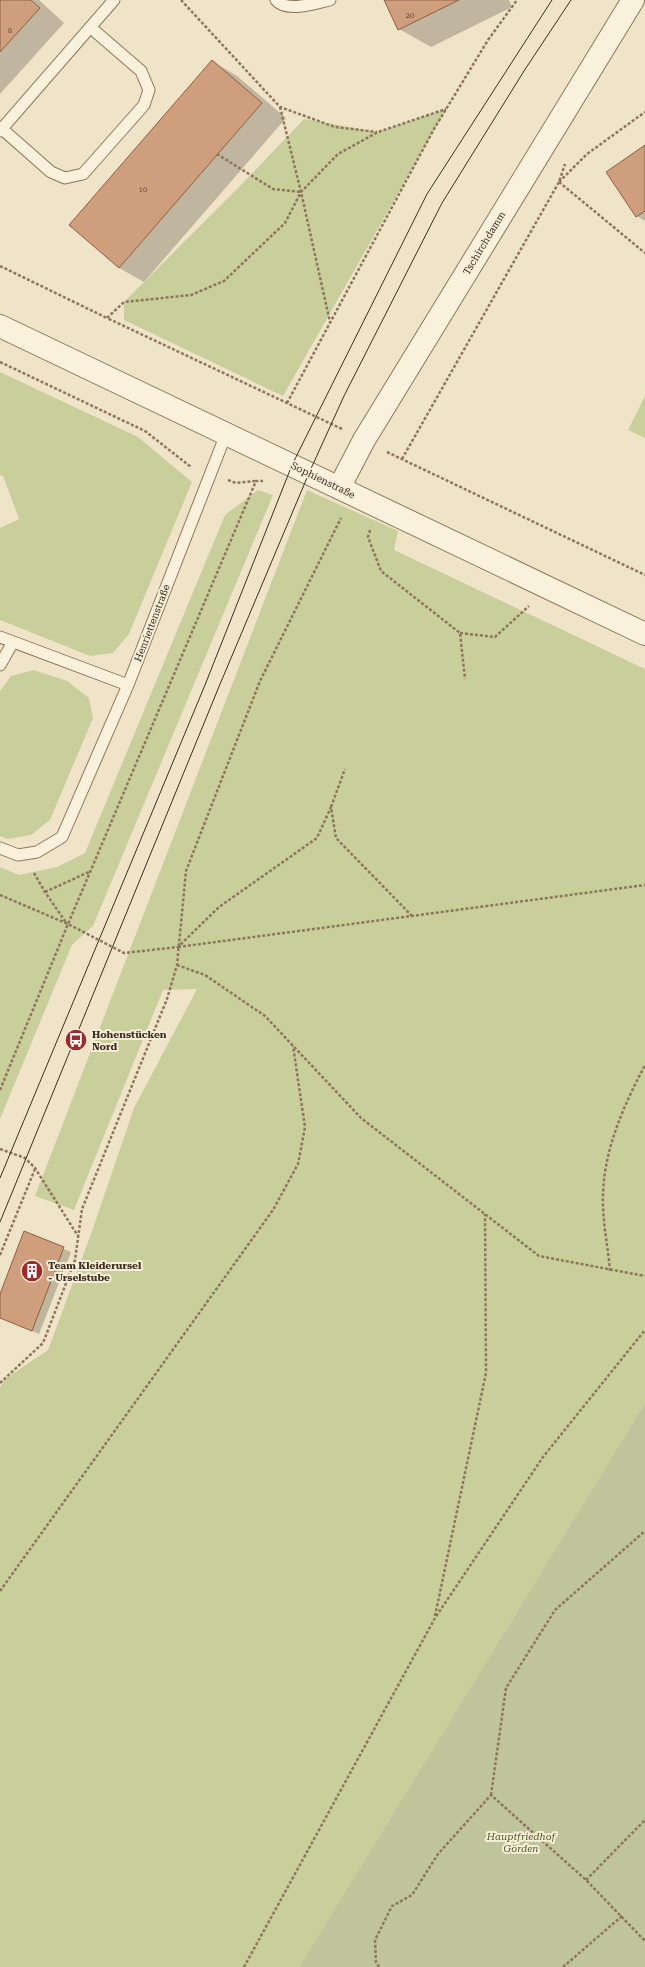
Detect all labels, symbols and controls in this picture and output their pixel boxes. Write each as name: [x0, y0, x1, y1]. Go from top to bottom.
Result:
house number: 20: [406, 11, 415, 20]
house number: 8: [8, 26, 13, 35]
house number: 10: [139, 185, 148, 194]
street label: Tschirchdamm: [461, 209, 507, 277]
street label: Sophienstraße: [289, 460, 357, 501]
street label: Henriettenstraße: [132, 582, 172, 663]
bus stop icon: Hohenstücken Nord: [63, 1027, 89, 1053]
place label: Hohenstücken Nord: [92, 1029, 167, 1052]
building icon: Team Kleiderursel - Urselstube: [19, 1258, 45, 1284]
place label: Team Kleiderursel - Urselstube: [48, 1260, 142, 1283]
park label: Hauptfriedhof Görden: [486, 1831, 556, 1854]

